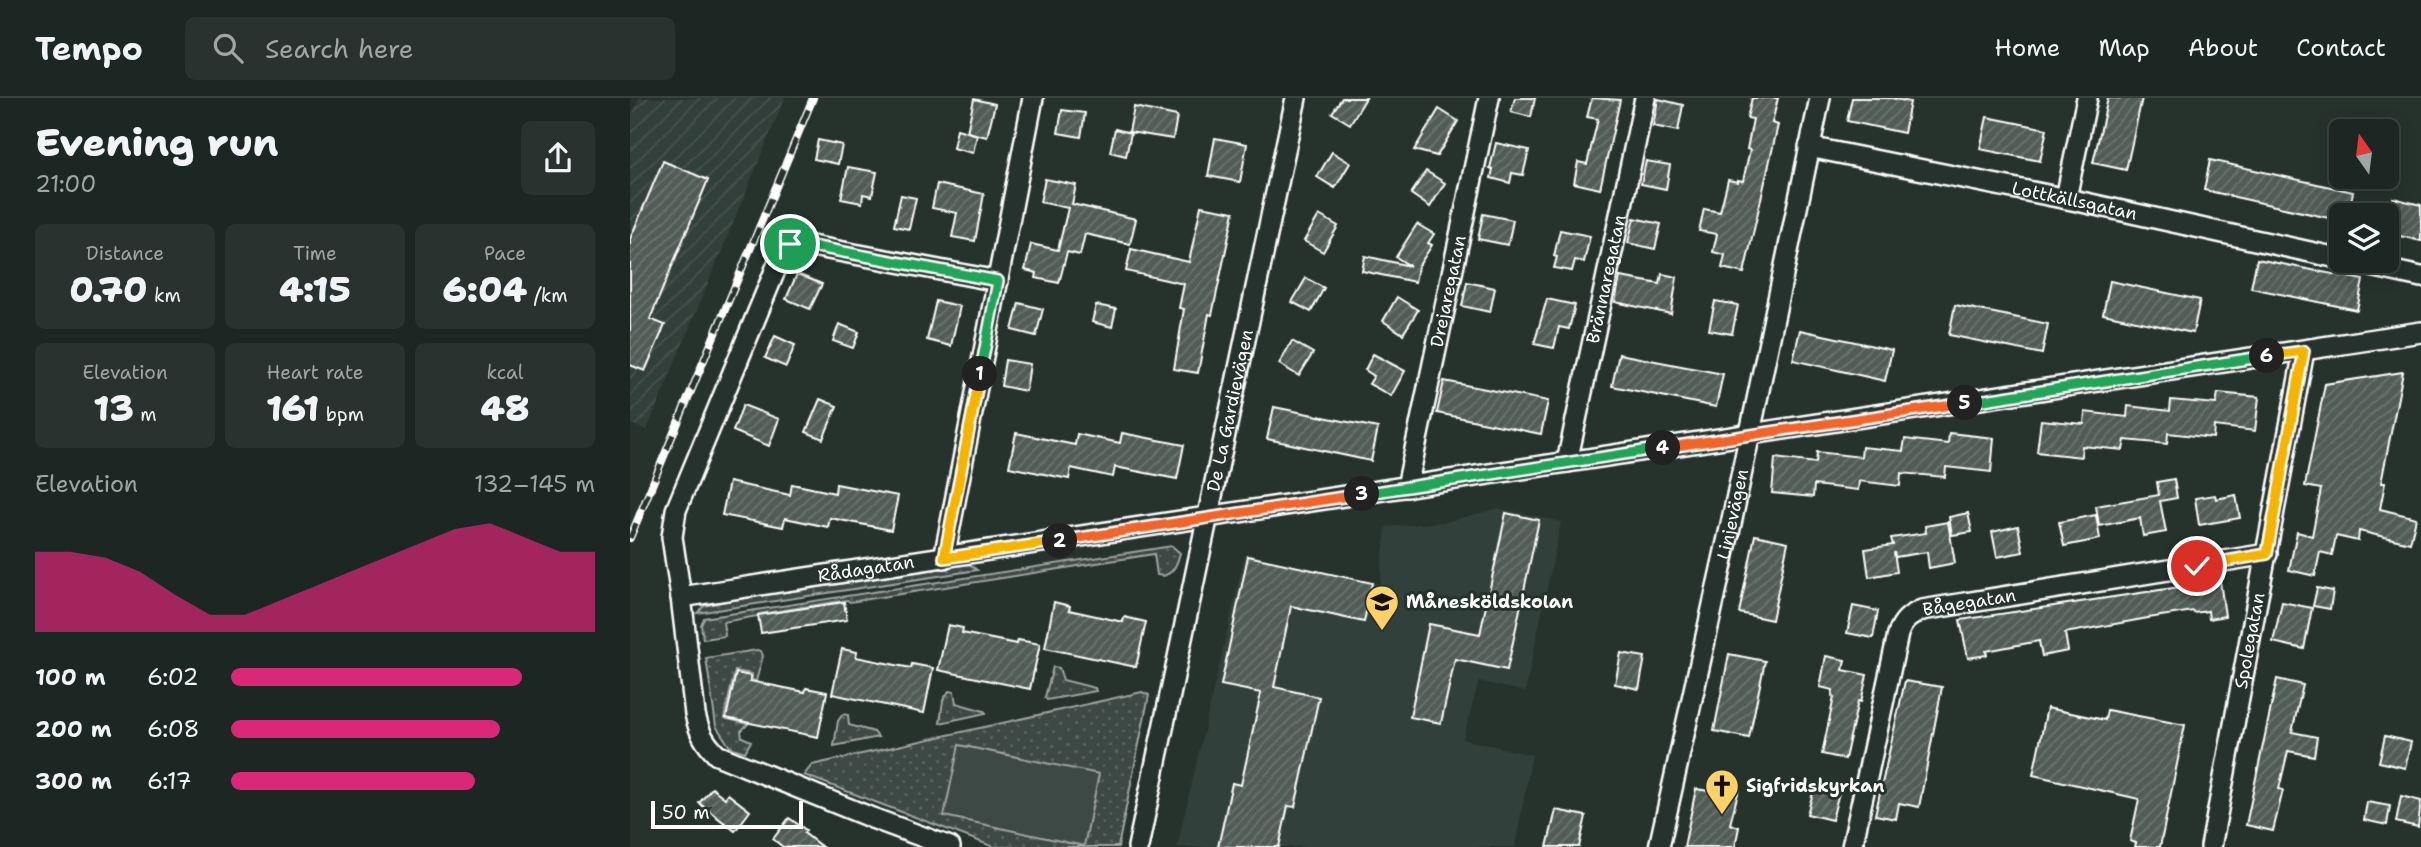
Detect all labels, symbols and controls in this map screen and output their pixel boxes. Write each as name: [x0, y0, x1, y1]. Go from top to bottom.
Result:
search box: [185, 17, 675, 80]
text: Tempo: [35, 26, 143, 71]
icon: search: [209, 29, 247, 67]
text: Search here: [265, 31, 414, 66]
text: Home: [1994, 32, 2060, 64]
text: Map: [2098, 32, 2150, 64]
text: About: [2188, 32, 2258, 64]
text: Contact: [2296, 32, 2386, 64]
text: Evening run: [35, 117, 278, 168]
north arrow: [2329, 119, 2399, 189]
map controls: [2329, 119, 2399, 273]
button: share: [521, 121, 595, 195]
text: 21:00: [35, 169, 96, 199]
street label: Lottkällsgatan: [2010, 176, 2139, 226]
button: layers: [2329, 203, 2399, 273]
street label: Brännaregatan: [1581, 213, 1632, 346]
pin: [760, 214, 820, 274]
icon: arrive: [771, 225, 809, 263]
street label: Drejaregatan: [1425, 233, 1472, 350]
text: Distance: [86, 241, 164, 266]
text: Time: [293, 241, 337, 266]
text: Pace: [484, 241, 526, 266]
text: 0.70: [69, 266, 147, 313]
text: 4:15: [279, 266, 351, 313]
text: 6:04: [442, 266, 527, 313]
text: km: [147, 283, 181, 308]
text: /km: [527, 283, 568, 308]
street label: De La Gardievägen: [1201, 327, 1259, 494]
pin: 6: [2250, 338, 2284, 374]
text: 6: [2260, 343, 2273, 368]
pin: 1: [962, 356, 998, 392]
text: Elevation: [82, 360, 168, 385]
text: Heart rate: [267, 360, 363, 385]
text: kcal: [487, 360, 523, 385]
text: 1: [975, 361, 984, 386]
text: 13: [93, 385, 134, 432]
text: 161: [266, 385, 319, 432]
text: 48: [480, 385, 530, 432]
pin: 5: [1948, 386, 1982, 420]
text: 5: [1959, 390, 1970, 415]
text: m: [134, 402, 157, 427]
text: bpm: [319, 402, 364, 427]
pin: 4: [1646, 430, 1680, 466]
text: 4: [1656, 435, 1669, 460]
street label: Linjevägen: [1711, 467, 1754, 562]
text: Elevation: [35, 469, 138, 499]
text: 132–145 m: [474, 469, 595, 499]
pin: 3: [1344, 476, 1380, 512]
text: 3: [1355, 481, 1368, 506]
pin: 2: [1042, 524, 1078, 558]
text: 2: [1053, 528, 1066, 553]
pin: [2167, 536, 2227, 596]
icon: check: [2178, 547, 2216, 585]
street label: Rådagatan: [816, 550, 916, 588]
school or university icon: Månesköldskolan: [1363, 583, 1401, 632]
street label: Bågegatan: [1921, 583, 2018, 622]
place label: Månesköldskolan: [1406, 590, 1573, 614]
street label: Spolegatan: [2229, 590, 2270, 691]
text: 100 m: [35, 662, 106, 692]
text: 6:02: [147, 662, 199, 692]
text: 200 m: [35, 714, 112, 744]
text: 6:08: [147, 714, 200, 744]
text: 300 m: [35, 766, 112, 796]
text: 6:17: [147, 766, 192, 796]
church icon: Sigfridskyrkan: [1703, 767, 1741, 816]
place label: Sigfridskyrkan: [1746, 774, 1885, 798]
scale bar: [651, 798, 803, 830]
text: 50 m: [662, 800, 710, 825]

